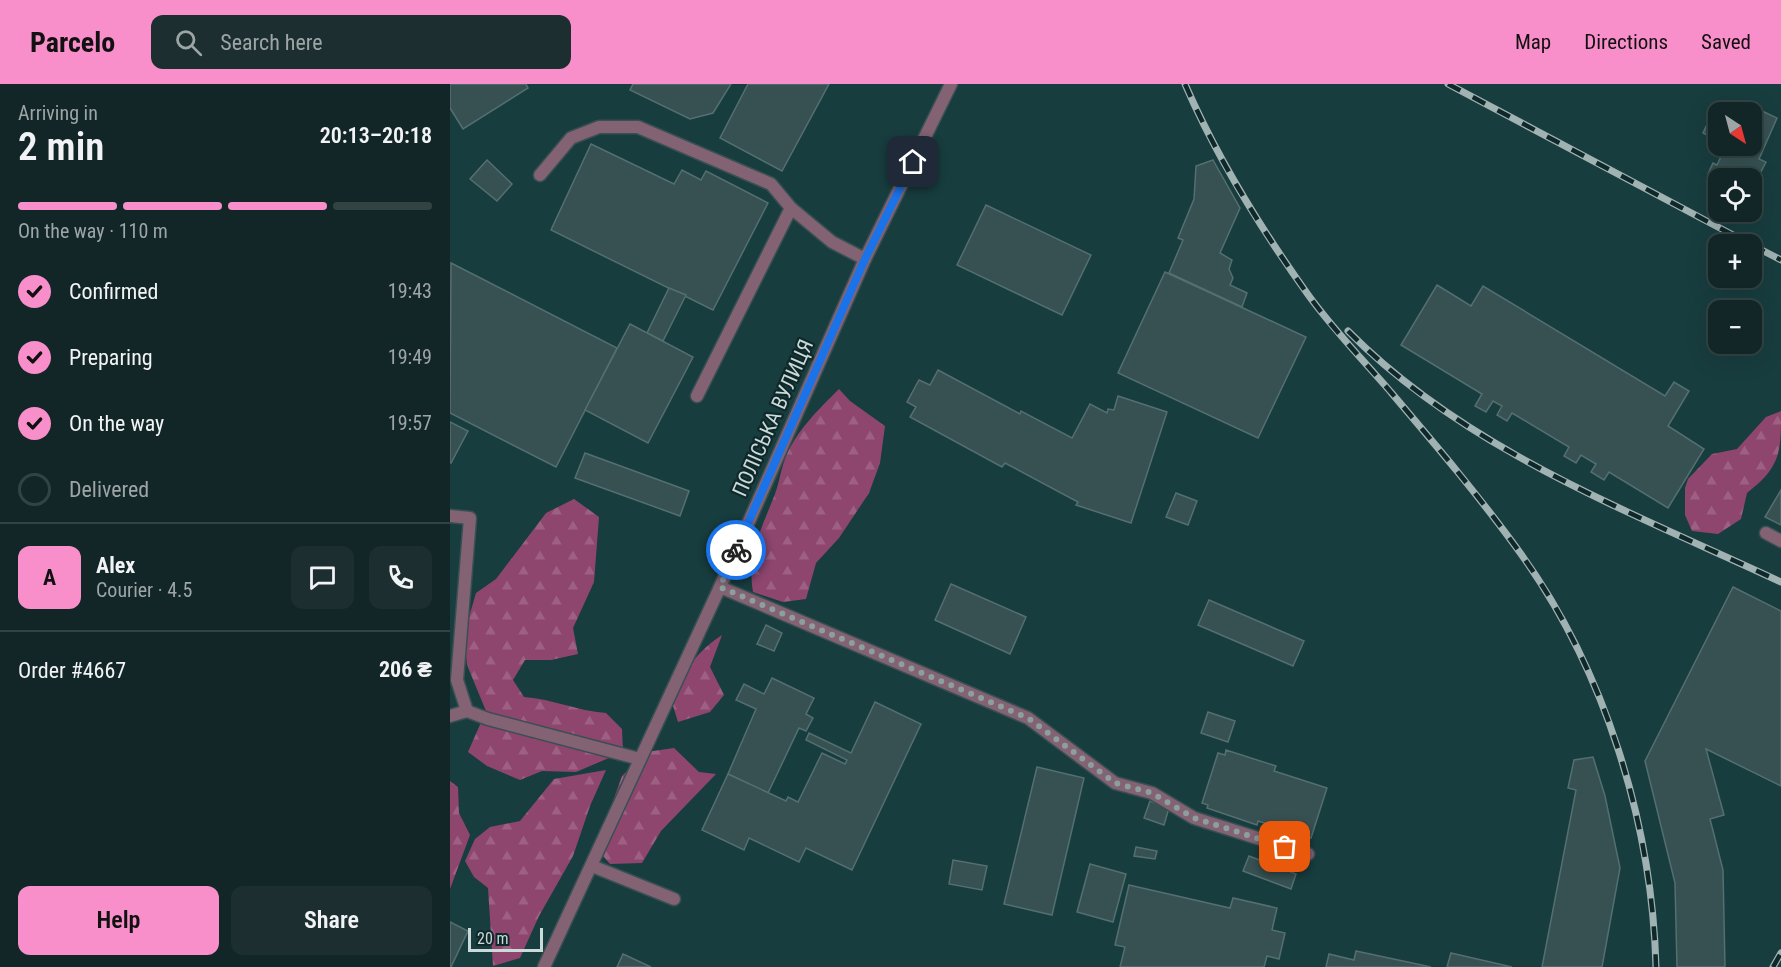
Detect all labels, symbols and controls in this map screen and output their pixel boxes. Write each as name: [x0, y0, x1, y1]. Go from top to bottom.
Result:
search box: [151, 15, 571, 69]
text: Parcelo: [30, 26, 115, 59]
icon: search: [172, 26, 205, 59]
text: Search here: [220, 30, 323, 55]
text: Map: [1515, 30, 1551, 54]
text: Directions: [1584, 30, 1668, 54]
text: Saved: [1701, 30, 1751, 54]
text: Arriving in: [18, 101, 98, 125]
north arrow: [1708, 102, 1762, 156]
map controls: [1708, 102, 1762, 354]
text: 20:13–20:18: [320, 123, 432, 148]
text: 2 min: [18, 124, 104, 170]
pin: [887, 136, 938, 187]
icon: home: [896, 145, 929, 178]
button: locate: [1708, 168, 1762, 222]
text: On the way · 110 m: [18, 219, 168, 243]
button: +: [1708, 234, 1762, 288]
icon: check: [18, 275, 51, 308]
text: Confirmed: [69, 279, 158, 304]
text: 19:43: [388, 279, 432, 303]
button: −: [1708, 300, 1762, 354]
street label: ПОЛІСЬКА ВУЛИЦЯ: [728, 336, 818, 500]
icon: check: [18, 341, 51, 374]
text: Preparing: [69, 345, 153, 370]
text: 19:49: [388, 345, 432, 369]
icon: check: [18, 407, 51, 440]
text: On the way: [69, 411, 164, 436]
text: 19:57: [388, 411, 432, 435]
text: Delivered: [69, 477, 149, 502]
courier: [706, 520, 766, 580]
icon: bike: [720, 534, 753, 567]
button: chat: [291, 546, 354, 609]
button: phone: [369, 546, 432, 609]
text: Alex: [96, 553, 135, 578]
text: A: [43, 565, 56, 590]
text: Courier · 4.5: [96, 578, 192, 602]
text: 206 ₴: [379, 657, 432, 682]
text: Order #4667: [18, 658, 126, 683]
pin: [1259, 821, 1310, 872]
icon: bag: [1268, 830, 1301, 863]
button: Help: [18, 886, 219, 955]
button: Share: [231, 886, 432, 955]
scale bar: [468, 925, 543, 952]
text: 20 m: [477, 929, 509, 948]

